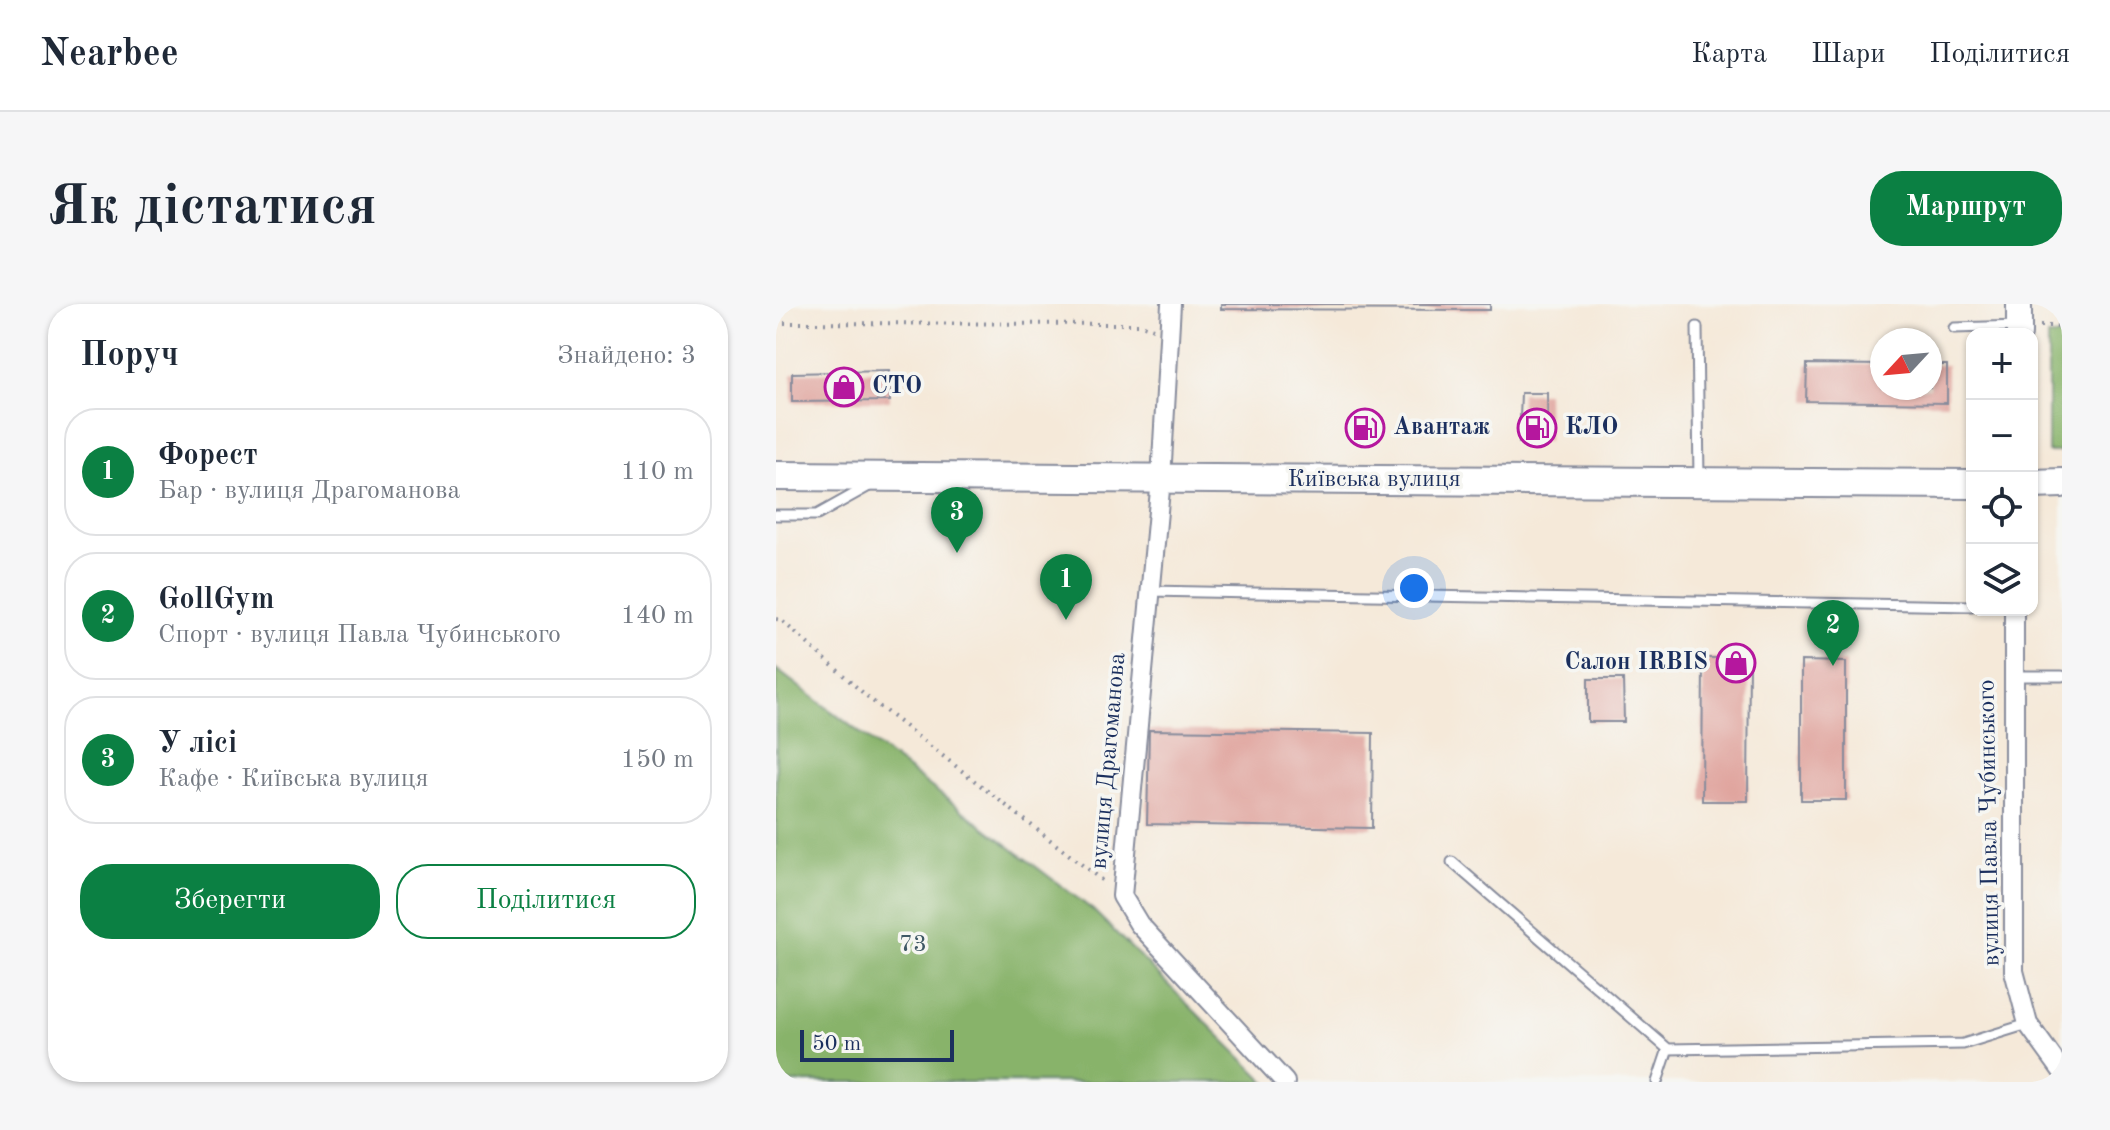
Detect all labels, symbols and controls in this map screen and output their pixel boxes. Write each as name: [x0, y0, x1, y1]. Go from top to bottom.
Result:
text: Nearbee: [40, 36, 179, 74]
text: Карта: [1691, 41, 1767, 69]
text: Шари: [1811, 41, 1885, 69]
text: Поділитися: [1929, 41, 2070, 69]
button: Маршрут: [1870, 171, 2062, 246]
text: Як дістатися: [48, 180, 377, 236]
north arrow: [1870, 328, 1942, 400]
map controls: [1966, 328, 2038, 616]
button: +: [1966, 328, 2038, 400]
text: Поруч: [80, 339, 179, 373]
text: Знайдено: 3: [557, 343, 696, 369]
shop icon: СТО: [823, 366, 865, 408]
place label: СТО: [872, 375, 922, 399]
button: −: [1966, 400, 2038, 472]
fuel station icon: Авантаж: [1344, 407, 1386, 449]
fuel station icon: КЛО: [1516, 407, 1558, 449]
place label: Авантаж: [1393, 416, 1490, 440]
place label: КЛО: [1565, 416, 1618, 440]
text: Форест: [158, 441, 258, 471]
text: 1: [100, 459, 116, 485]
text: 110 m: [621, 459, 694, 485]
street label: Київська вулиця: [1287, 468, 1461, 492]
button: locate: [1966, 472, 2038, 544]
text: Бар · вулиця Драгоманова: [158, 478, 460, 504]
pin: 3: [931, 487, 983, 553]
button: layers: [1966, 544, 2038, 616]
pin: 1: [1040, 554, 1092, 620]
your location: [1394, 568, 1434, 608]
text: GollGym: [158, 585, 275, 615]
pin: 2: [1807, 600, 1859, 666]
text: 2: [100, 603, 116, 629]
text: 140 m: [621, 603, 694, 629]
text: Спорт · вулиця Павла Чубинського: [158, 622, 561, 648]
shop icon: Салон IRBIS: [1715, 642, 1757, 684]
street label: вулиця Драгоманова: [1088, 651, 1130, 870]
place label: Салон IRBIS: [1564, 651, 1708, 675]
street label: вулиця Павла Чубинського: [1975, 679, 2005, 967]
text: У лісі: [158, 729, 237, 759]
text: 3: [100, 747, 116, 773]
text: 150 m: [621, 747, 694, 773]
text: Кафе · Київська вулиця: [158, 766, 429, 792]
button: Зберегти: [80, 864, 380, 939]
button: Поділитися: [396, 864, 696, 939]
park label: 73: [899, 933, 927, 957]
scale bar: [800, 1026, 954, 1062]
text: 50 m: [812, 1033, 861, 1055]

